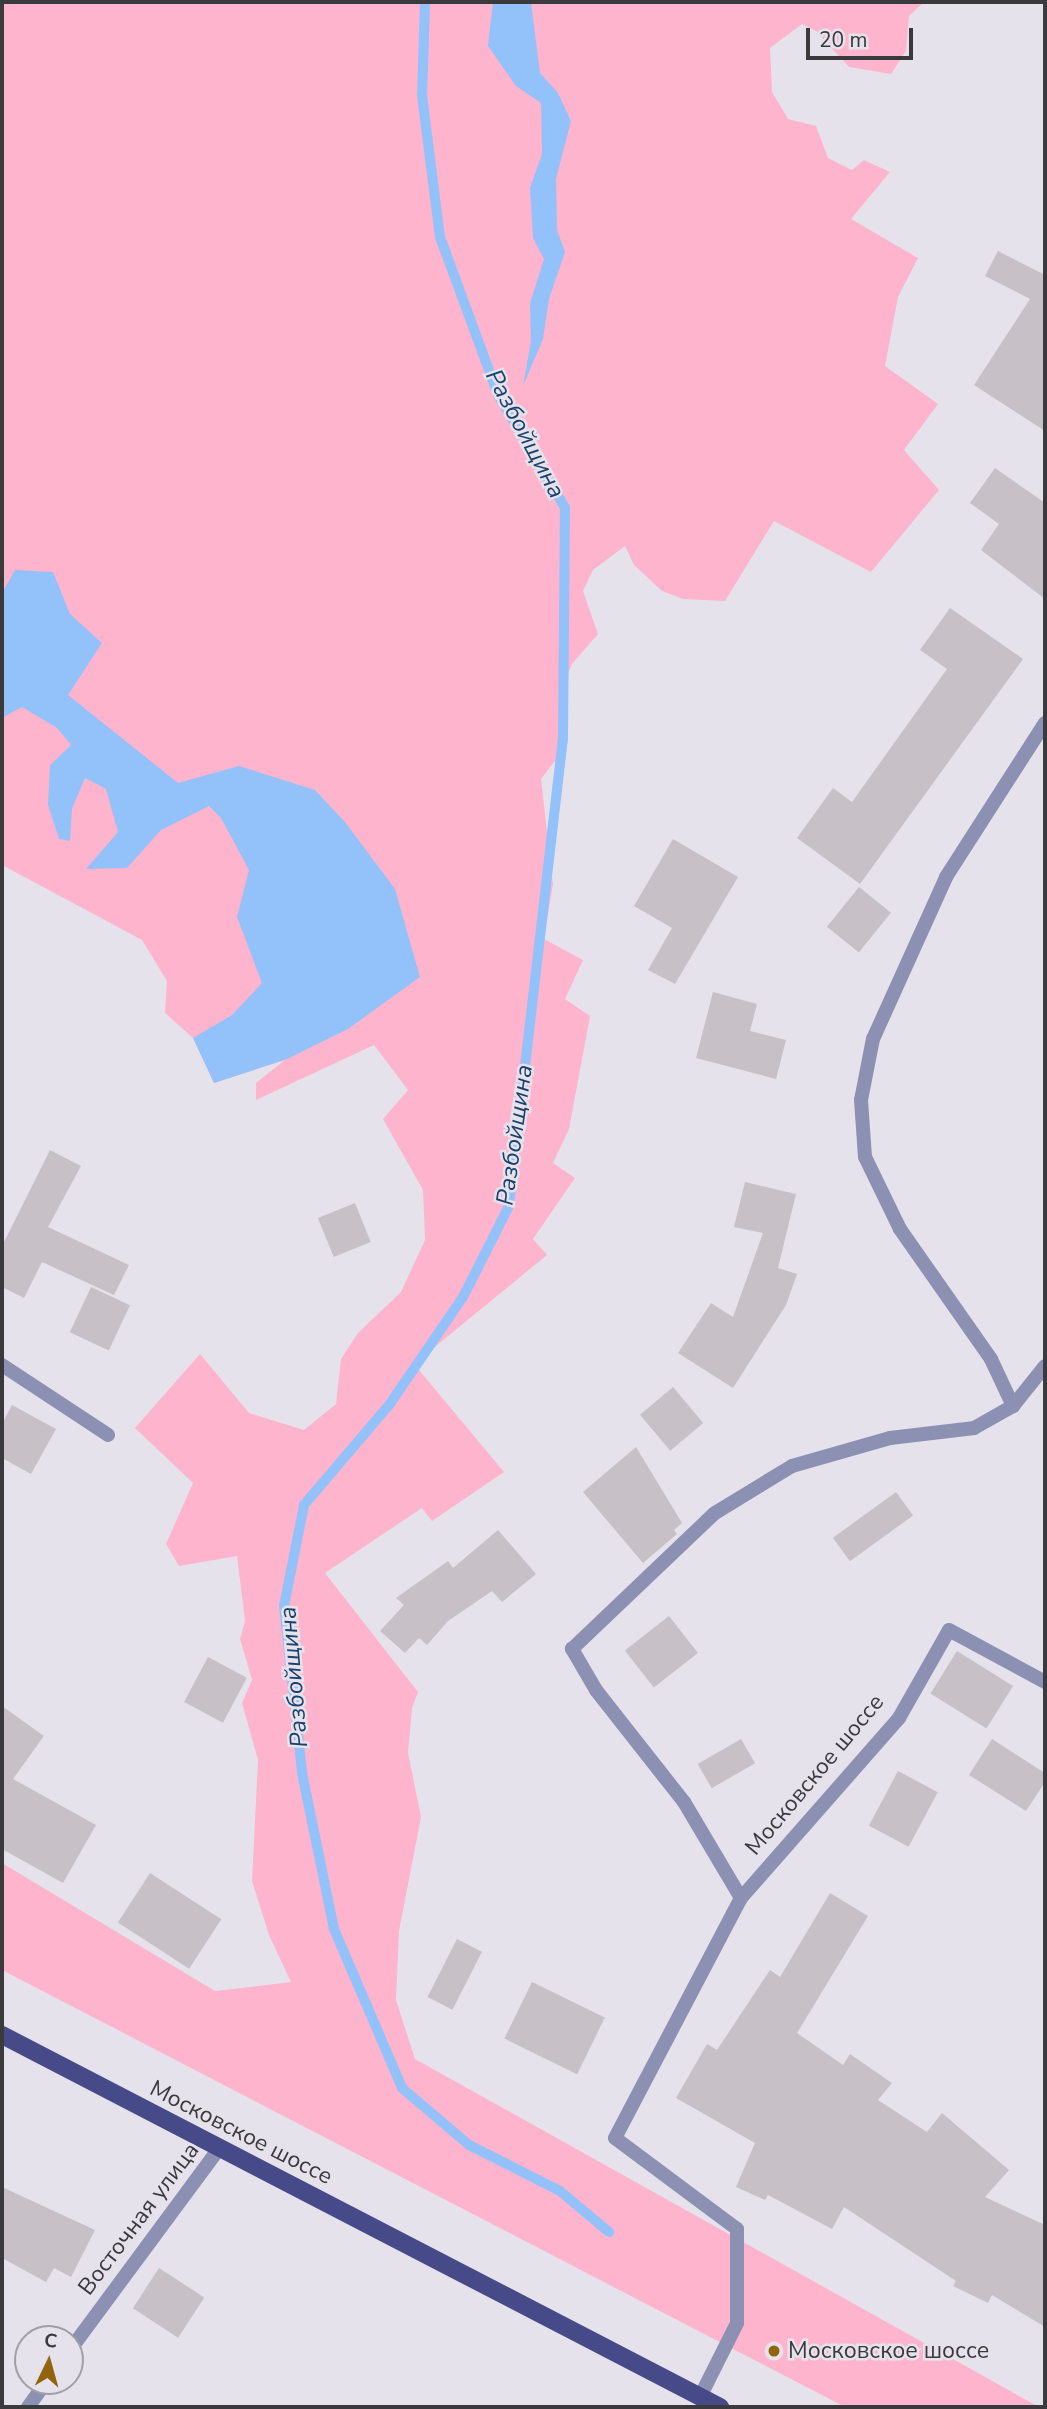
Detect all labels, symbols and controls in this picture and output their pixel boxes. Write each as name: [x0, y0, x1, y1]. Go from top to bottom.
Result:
scale bar: [809, 14, 916, 58]
text: 20 m: [819, 26, 868, 54]
water label: Разбойщина: [479, 365, 571, 503]
water label: Разбойщина: [491, 1063, 539, 1207]
water label: Разбойщина: [273, 1605, 315, 1749]
street label: Московское шоссе: [740, 1689, 890, 1861]
street label: Московское шоссе: [145, 2075, 337, 2191]
street label: Восточная улица: [73, 2137, 205, 2301]
north arrow: [14, 2325, 84, 2395]
text: С: [43, 2328, 58, 2355]
place label: Московское шоссе: [788, 2337, 989, 2365]
marker: Московское шоссе: [766, 2343, 782, 2359]

